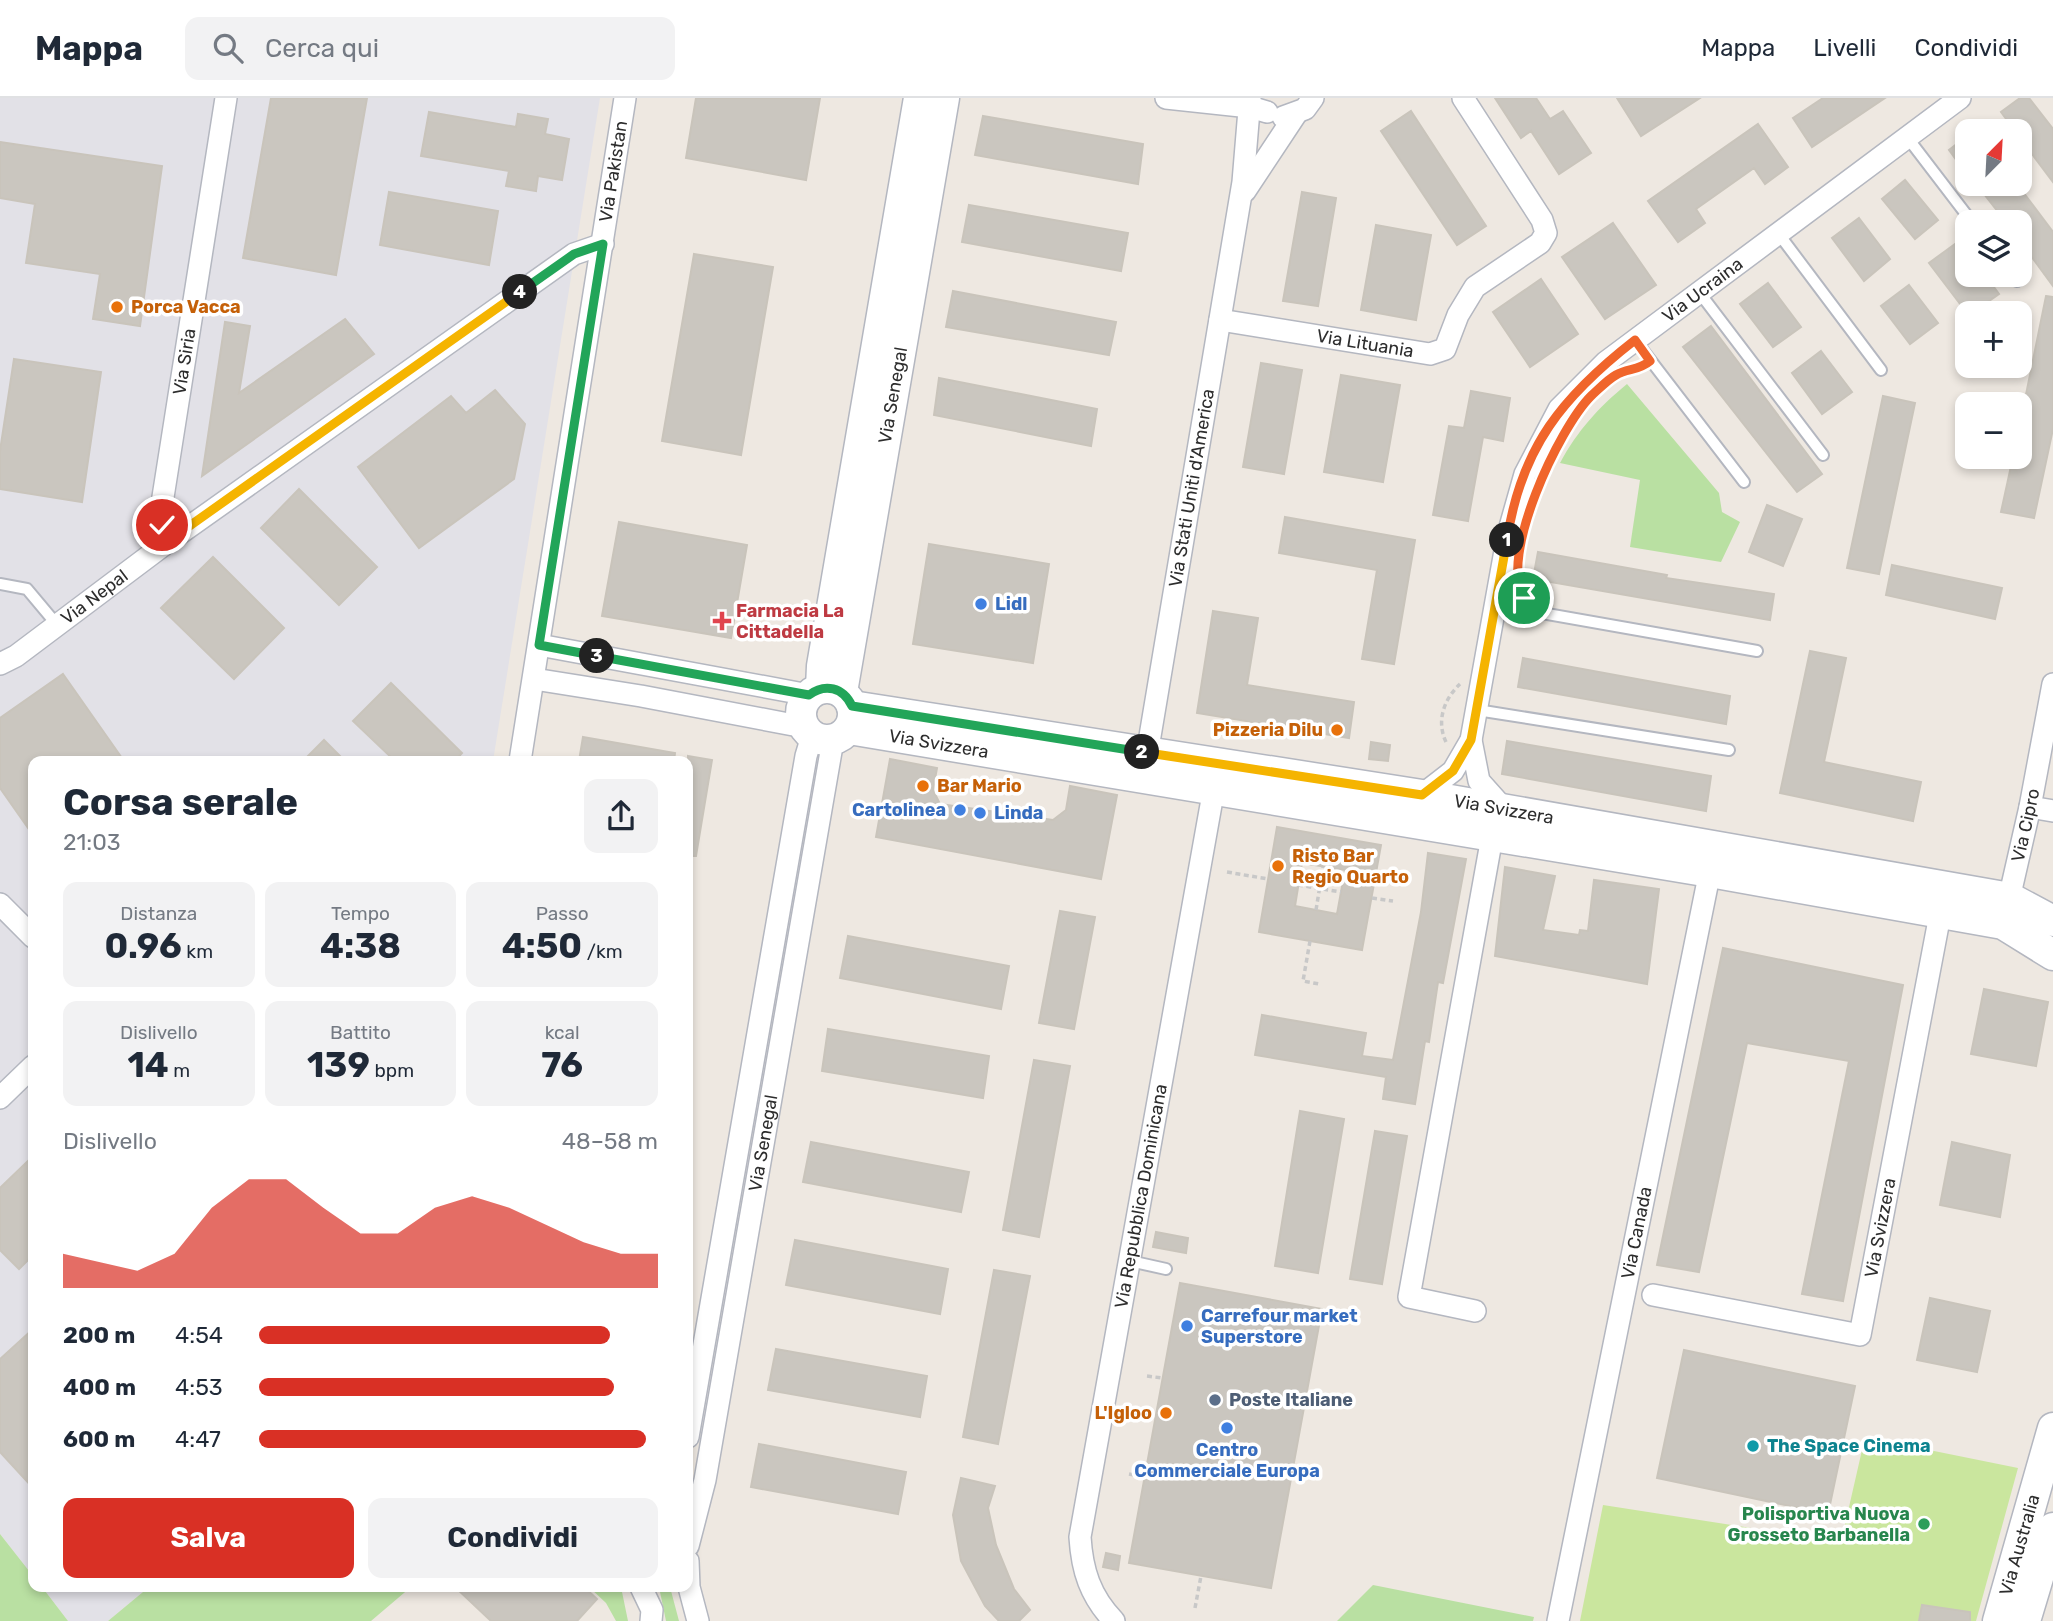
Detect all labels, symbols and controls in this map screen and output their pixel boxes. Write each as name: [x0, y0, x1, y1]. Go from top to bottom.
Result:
search box: [185, 17, 675, 80]
text: Mappa: [35, 29, 143, 68]
icon: search: [209, 29, 247, 67]
text: Cerca qui: [265, 33, 379, 64]
text: Mappa: [1701, 34, 1775, 62]
text: Livelli: [1813, 34, 1876, 62]
text: Condividi: [1914, 34, 2018, 62]
street label: Via Pakistan: [595, 119, 632, 224]
north arrow: [1955, 119, 2032, 196]
map controls: [1955, 119, 2032, 469]
button: layers: [1955, 210, 2032, 287]
street label: Via Ucraina: [1658, 253, 1747, 327]
pin: 4: [503, 274, 538, 310]
text: 4: [513, 280, 526, 303]
place label: Porca Vacca: [131, 296, 241, 318]
marker: Porca Vacca: [109, 299, 125, 315]
button: +: [1955, 301, 2032, 378]
street label: Via Lituania: [1315, 325, 1415, 362]
street label: Via Siria: [168, 327, 200, 397]
street label: Via Senegal: [874, 345, 912, 445]
street label: Via Stati Uniti d'America: [1164, 387, 1219, 589]
button: −: [1955, 392, 2032, 469]
pin: [132, 495, 192, 555]
icon: check: [143, 506, 181, 544]
pin: 1: [1490, 522, 1524, 558]
text: 1: [1502, 528, 1511, 551]
street label: Via Nepal: [57, 565, 132, 629]
pin: [1494, 568, 1554, 628]
icon: arrive: [1505, 579, 1543, 617]
place label: Lidl: [995, 593, 1027, 615]
marker: Lidl: [973, 596, 989, 612]
place label: Farmacia La Cittadella: [736, 600, 844, 643]
marker: Farmacia La Cittadella: [714, 613, 730, 629]
pin: 3: [580, 638, 614, 674]
text: 3: [590, 644, 603, 667]
place label: Pizzeria Dilu: [1213, 719, 1323, 741]
marker: Pizzeria Dilu: [1329, 722, 1345, 738]
street label: Via Svizzera: [887, 725, 990, 763]
pin: 2: [1124, 734, 1160, 770]
text: 2: [1135, 740, 1148, 763]
place label: Bar Mario: [937, 775, 1022, 797]
marker: Bar Mario: [915, 778, 931, 794]
text: Corsa serale: [63, 779, 298, 825]
button: share: [584, 779, 658, 853]
street label: Via Cipro: [2007, 787, 2044, 864]
street label: Via Svizzera: [1452, 790, 1555, 829]
place label: Cartolinea: [852, 799, 946, 821]
marker: Cartolinea: [952, 802, 968, 818]
place label: Linda: [994, 802, 1043, 824]
marker: Linda: [972, 805, 988, 821]
text: 21:03: [63, 828, 121, 856]
place label: Risto Bar Regio Quarto: [1292, 845, 1409, 888]
marker: Risto Bar Regio Quarto: [1270, 858, 1286, 874]
text: Distanza: [120, 902, 197, 925]
text: Tempo: [331, 902, 390, 925]
text: Passo: [536, 902, 589, 925]
text: 0.96: [105, 925, 182, 967]
text: 4:38: [320, 925, 401, 967]
text: 4:50: [502, 925, 582, 967]
text: km: [182, 940, 213, 963]
text: /km: [582, 940, 623, 963]
text: Dislivello: [120, 1021, 198, 1044]
text: Battito: [330, 1021, 391, 1044]
text: kcal: [545, 1021, 580, 1044]
text: 14: [127, 1044, 169, 1086]
text: 139: [307, 1044, 370, 1086]
text: 76: [541, 1044, 583, 1086]
text: m: [169, 1059, 190, 1082]
text: bpm: [370, 1059, 414, 1082]
street label: Via Repubblica Dominicana: [1110, 1082, 1172, 1310]
street label: Via Senegal: [744, 1093, 782, 1193]
text: Dislivello: [63, 1127, 157, 1155]
text: 48–58 m: [562, 1127, 658, 1155]
street label: Via Svizzera: [1860, 1176, 1901, 1279]
street label: Via Canada: [1617, 1185, 1657, 1281]
place label: Carrefour market Superstore: [1201, 1305, 1358, 1348]
marker: Carrefour market Superstore: [1179, 1318, 1195, 1334]
text: 200 m: [63, 1321, 135, 1349]
text: 4:54: [175, 1321, 223, 1349]
text: 400 m: [63, 1373, 136, 1401]
text: 4:53: [175, 1373, 223, 1401]
place label: Poste Italiane: [1229, 1389, 1353, 1411]
marker: Poste Italiane: [1207, 1392, 1223, 1408]
place label: L'Igloo: [1094, 1402, 1152, 1424]
marker: L'Igloo: [1158, 1405, 1174, 1421]
marker: Centro Commerciale Europa: [1219, 1420, 1235, 1436]
text: 600 m: [63, 1425, 135, 1453]
text: 4:47: [175, 1425, 221, 1453]
place label: The Space Cinema: [1767, 1435, 1931, 1457]
marker: The Space Cinema: [1745, 1438, 1761, 1454]
place label: Centro Commerciale Europa: [1134, 1439, 1320, 1482]
street label: Via Australia: [1995, 1492, 2045, 1598]
button: Salva: [63, 1498, 354, 1578]
button: Condividi: [368, 1498, 658, 1578]
place label: Polisportiva Nuova Grosseto Barbanella: [1728, 1503, 1910, 1546]
marker: Polisportiva Nuova Grosseto Barbanella: [1916, 1516, 1932, 1532]

